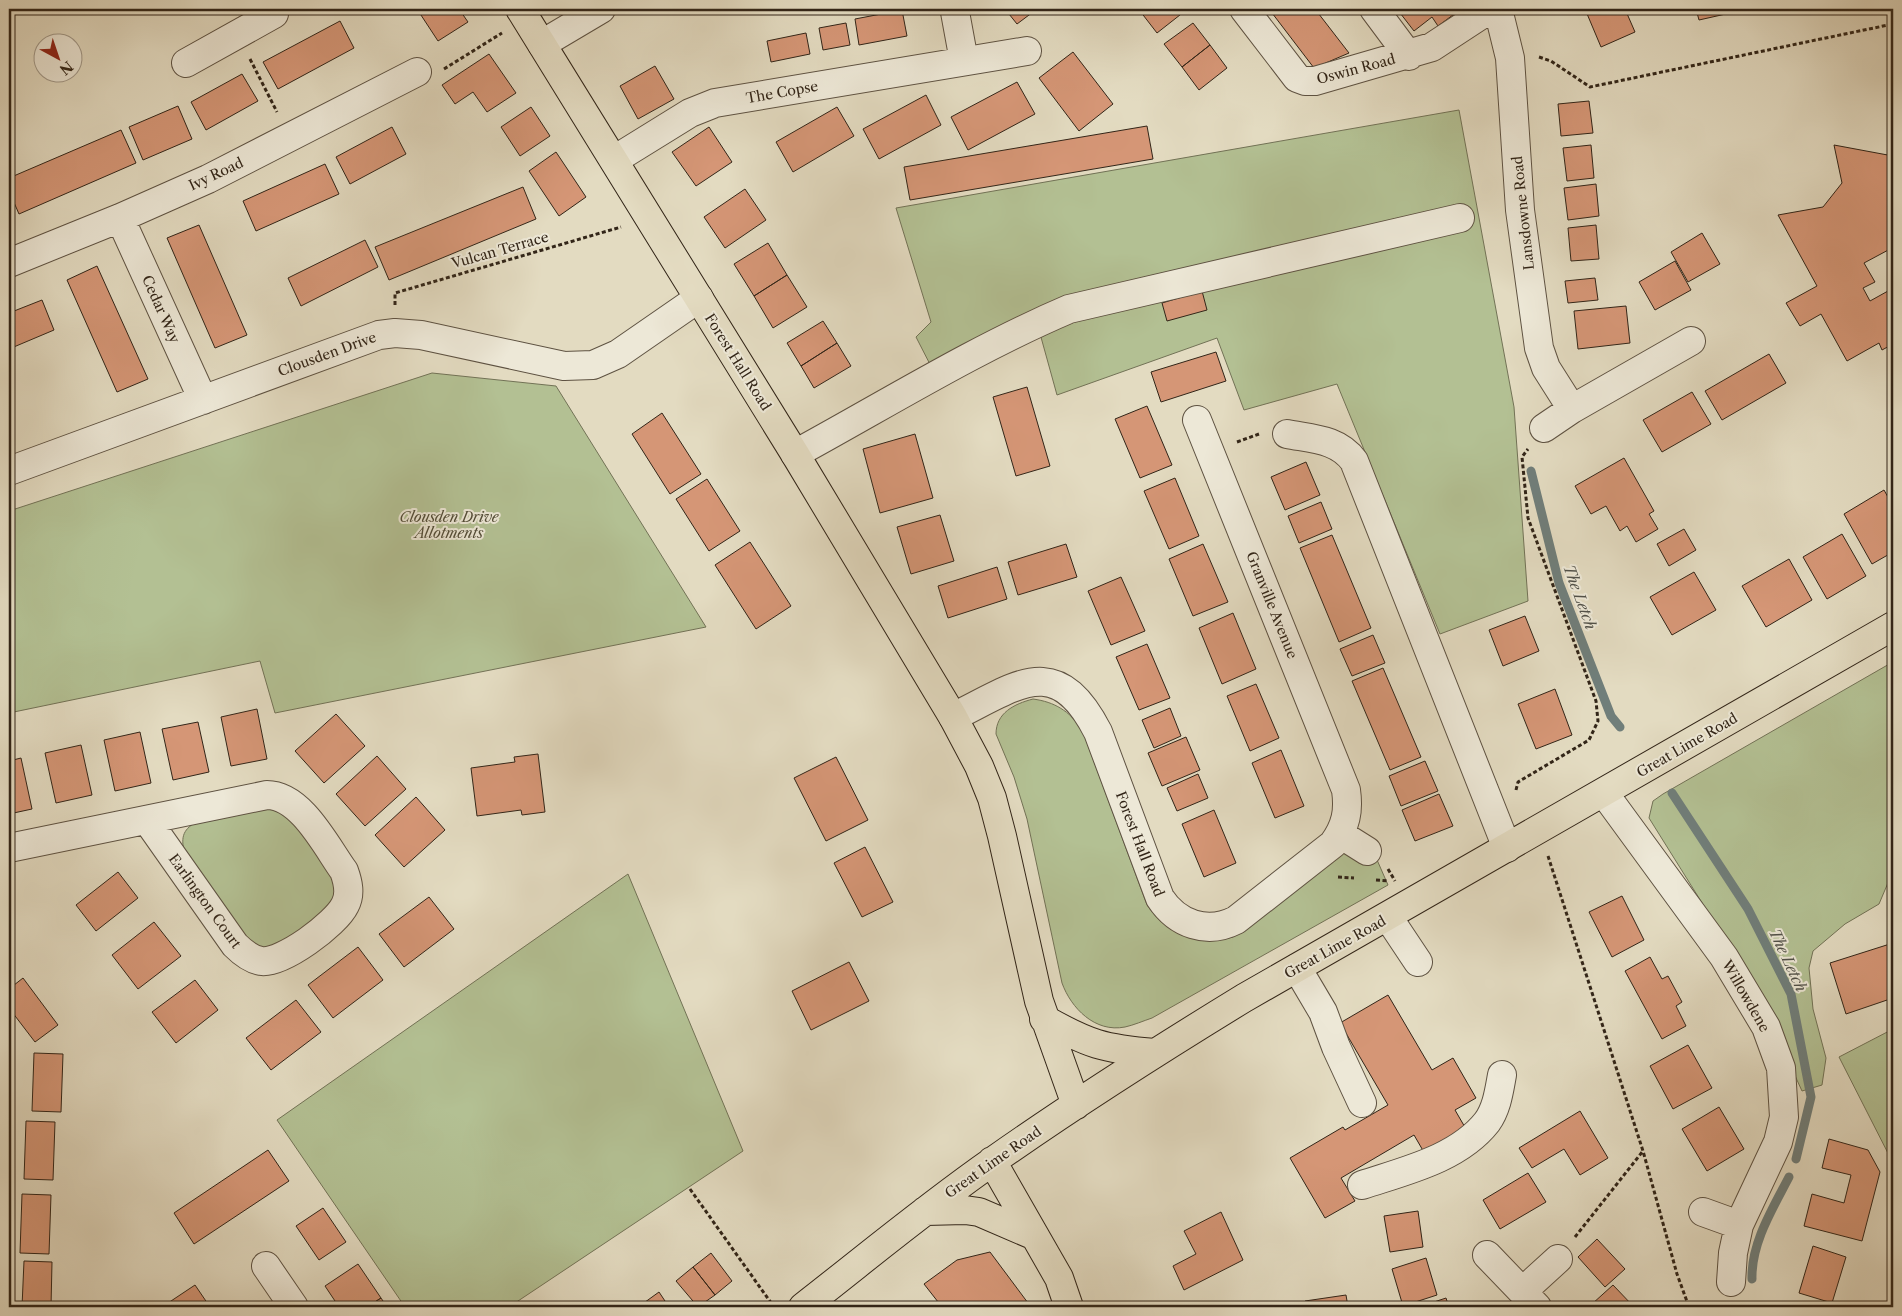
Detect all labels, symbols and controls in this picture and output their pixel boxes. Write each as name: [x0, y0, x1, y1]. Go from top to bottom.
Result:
north arrow: [32, 32, 82, 82]
street label: Oswin Road: [1315, 50, 1398, 88]
text: N: [56, 57, 77, 79]
street label: The Copse: [745, 77, 820, 107]
street label: Ivy Road: [186, 153, 247, 194]
street label: Lansdowne Road: [1508, 155, 1538, 271]
street label: Vulcan Terrace: [448, 227, 551, 273]
street label: Cedar Way: [138, 272, 184, 346]
street label: Forest Hall Road: [701, 310, 775, 414]
street label: Clousden Drive: [275, 328, 379, 380]
park label: Clousden Drive Allotments: [399, 508, 500, 542]
street label: Granville Avenue: [1242, 549, 1302, 661]
water label: The Letch: [1560, 562, 1600, 632]
street label: Great Lime Road: [1633, 709, 1741, 781]
street label: Forest Hall Road: [1112, 789, 1169, 900]
street label: Earlington Court: [165, 850, 245, 952]
street label: Great Lime Road: [1281, 911, 1389, 982]
water label: The Letch: [1765, 925, 1811, 995]
street label: Willowdene: [1718, 956, 1774, 1035]
street label: Great Lime Road: [941, 1122, 1045, 1202]

